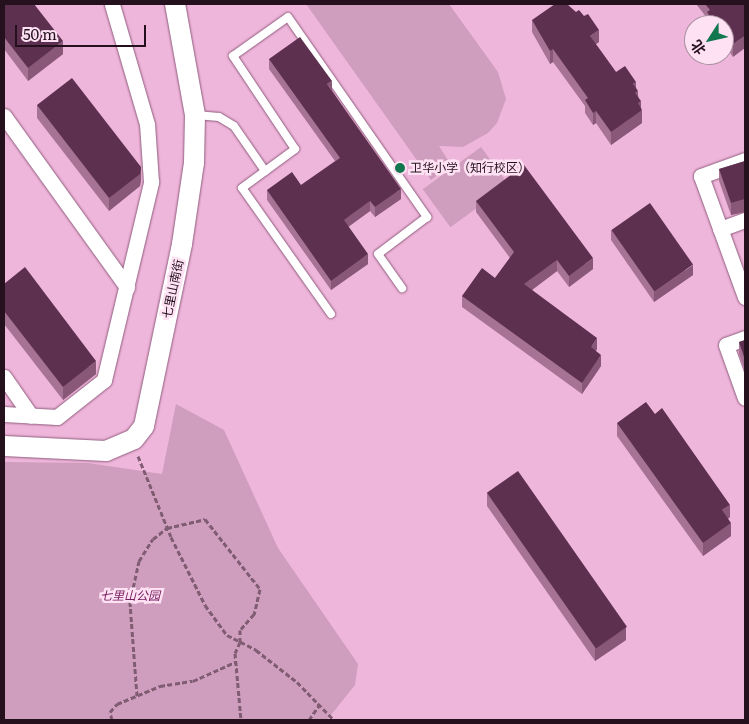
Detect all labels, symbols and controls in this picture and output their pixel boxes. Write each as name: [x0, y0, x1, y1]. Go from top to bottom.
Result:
scale bar: [18, 15, 149, 47]
north arrow: [684, 15, 734, 65]
text: 50 m: [23, 22, 57, 45]
text: 北: [685, 37, 710, 59]
place label: 卫华小学（知行校区）: [410, 161, 530, 175]
marker: 卫华小学（知行校区）: [394, 162, 406, 174]
street label: 七里山南街: [160, 258, 186, 320]
park label: 七里山公园: [100, 589, 160, 603]

